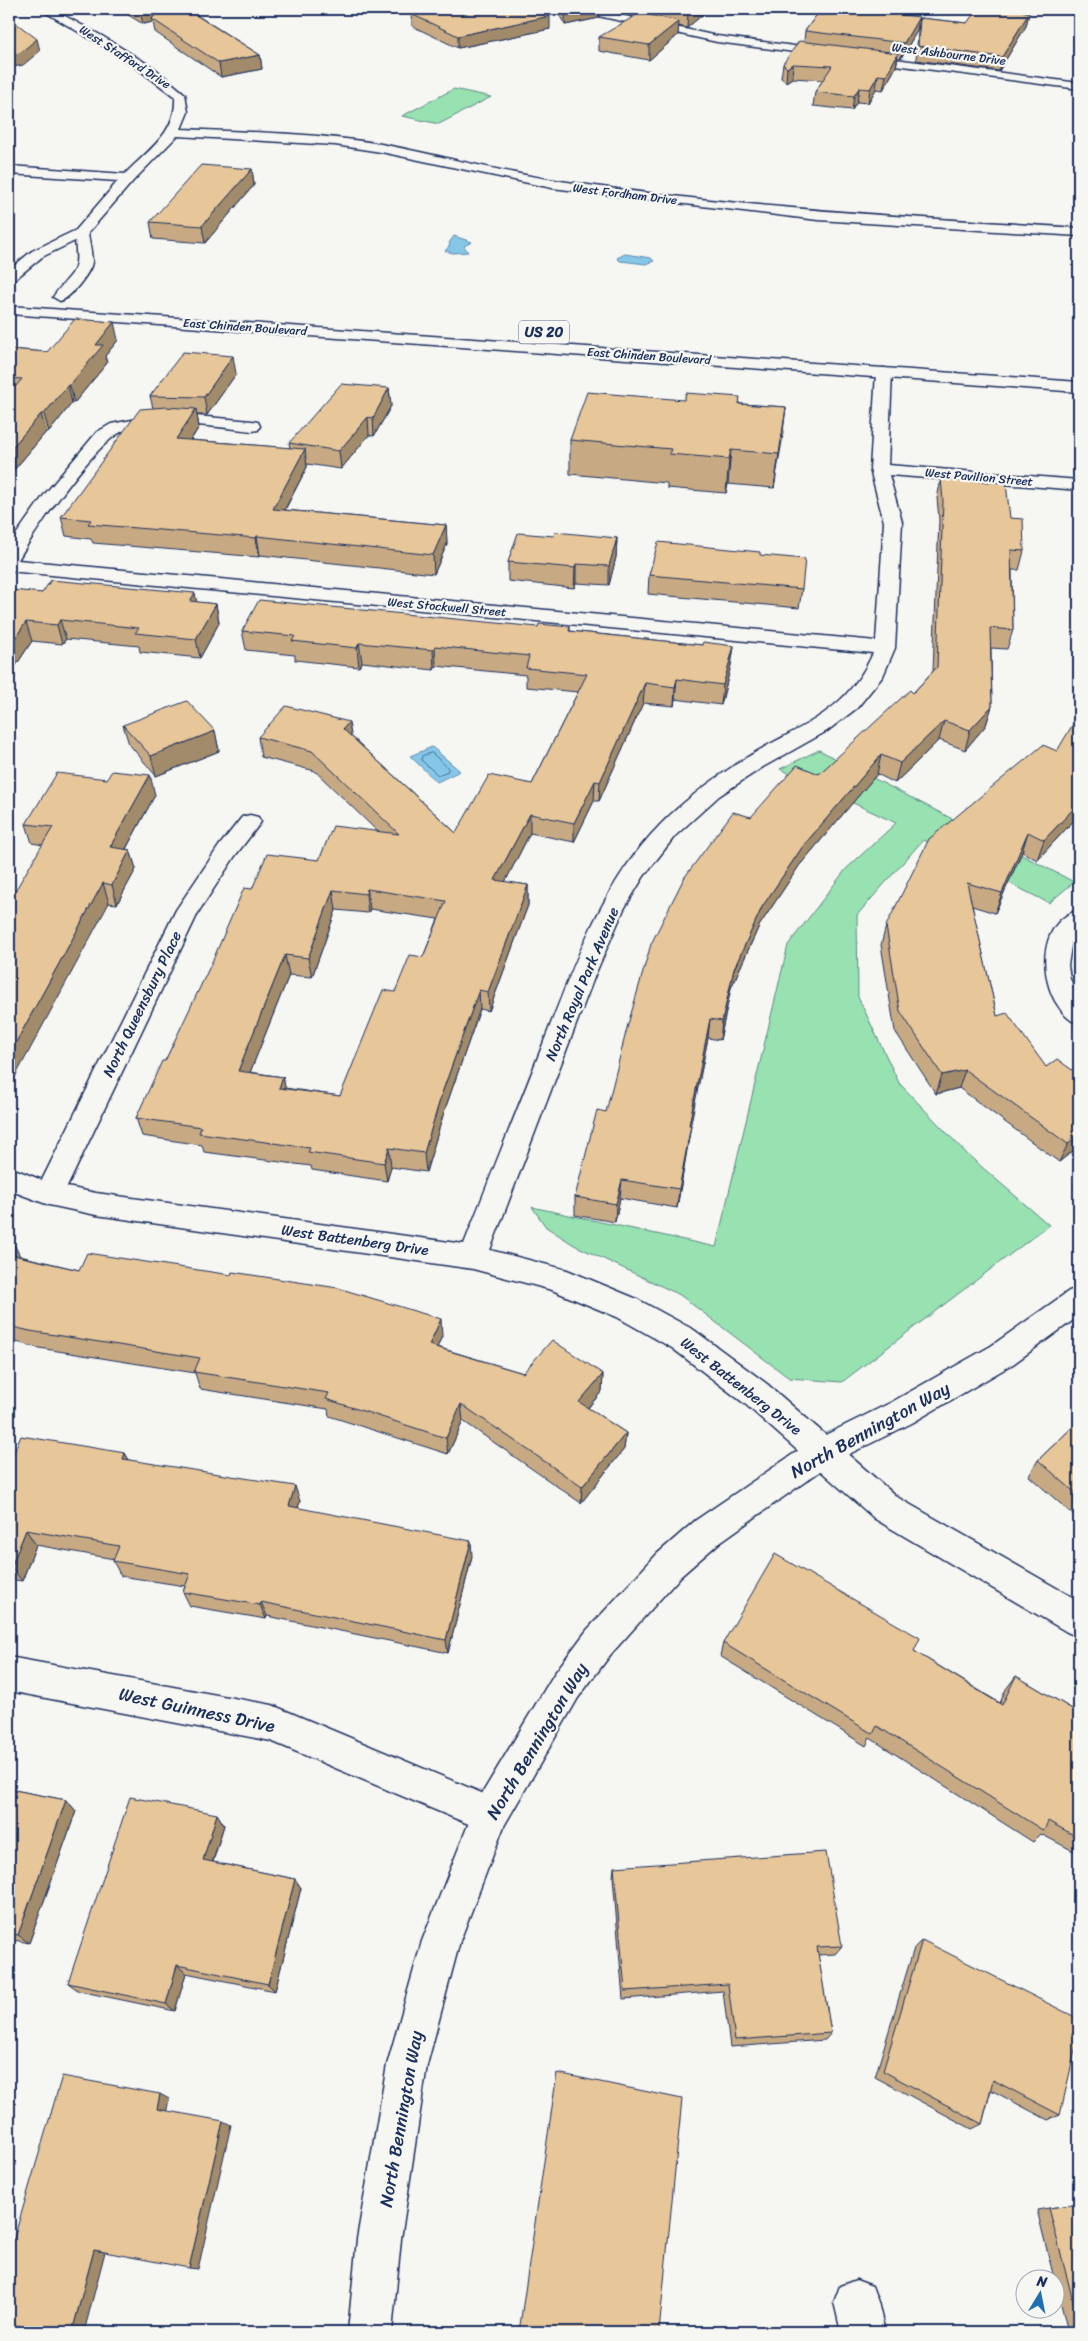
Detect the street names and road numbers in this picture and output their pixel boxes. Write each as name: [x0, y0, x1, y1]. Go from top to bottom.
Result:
street label: West Stafford Drive: [75, 19, 175, 95]
street label: West Ashbourne Drive: [891, 36, 1007, 72]
street label: West Fordham Drive: [572, 177, 678, 211]
street label: East Chinden Boulevard: [182, 312, 309, 342]
road number: US 20: [519, 321, 569, 344]
street label: East Chinden Boulevard: [586, 341, 713, 371]
street label: West Pavilion Street: [924, 461, 1034, 493]
street label: West Stockwell Street: [387, 591, 507, 623]
street label: North Royal Park Avenue: [538, 903, 626, 1065]
street label: North Queensbury Place: [95, 926, 189, 1082]
street label: West Battenberg Drive: [280, 1217, 430, 1263]
street label: West Battenberg Drive: [674, 1330, 808, 1442]
street label: North Bennington Way: [784, 1372, 956, 1487]
street label: North Bennington Way: [477, 1656, 597, 1826]
street label: West Guinness Drive: [116, 1678, 278, 1742]
street label: North Bennington Way: [370, 2028, 432, 2210]

